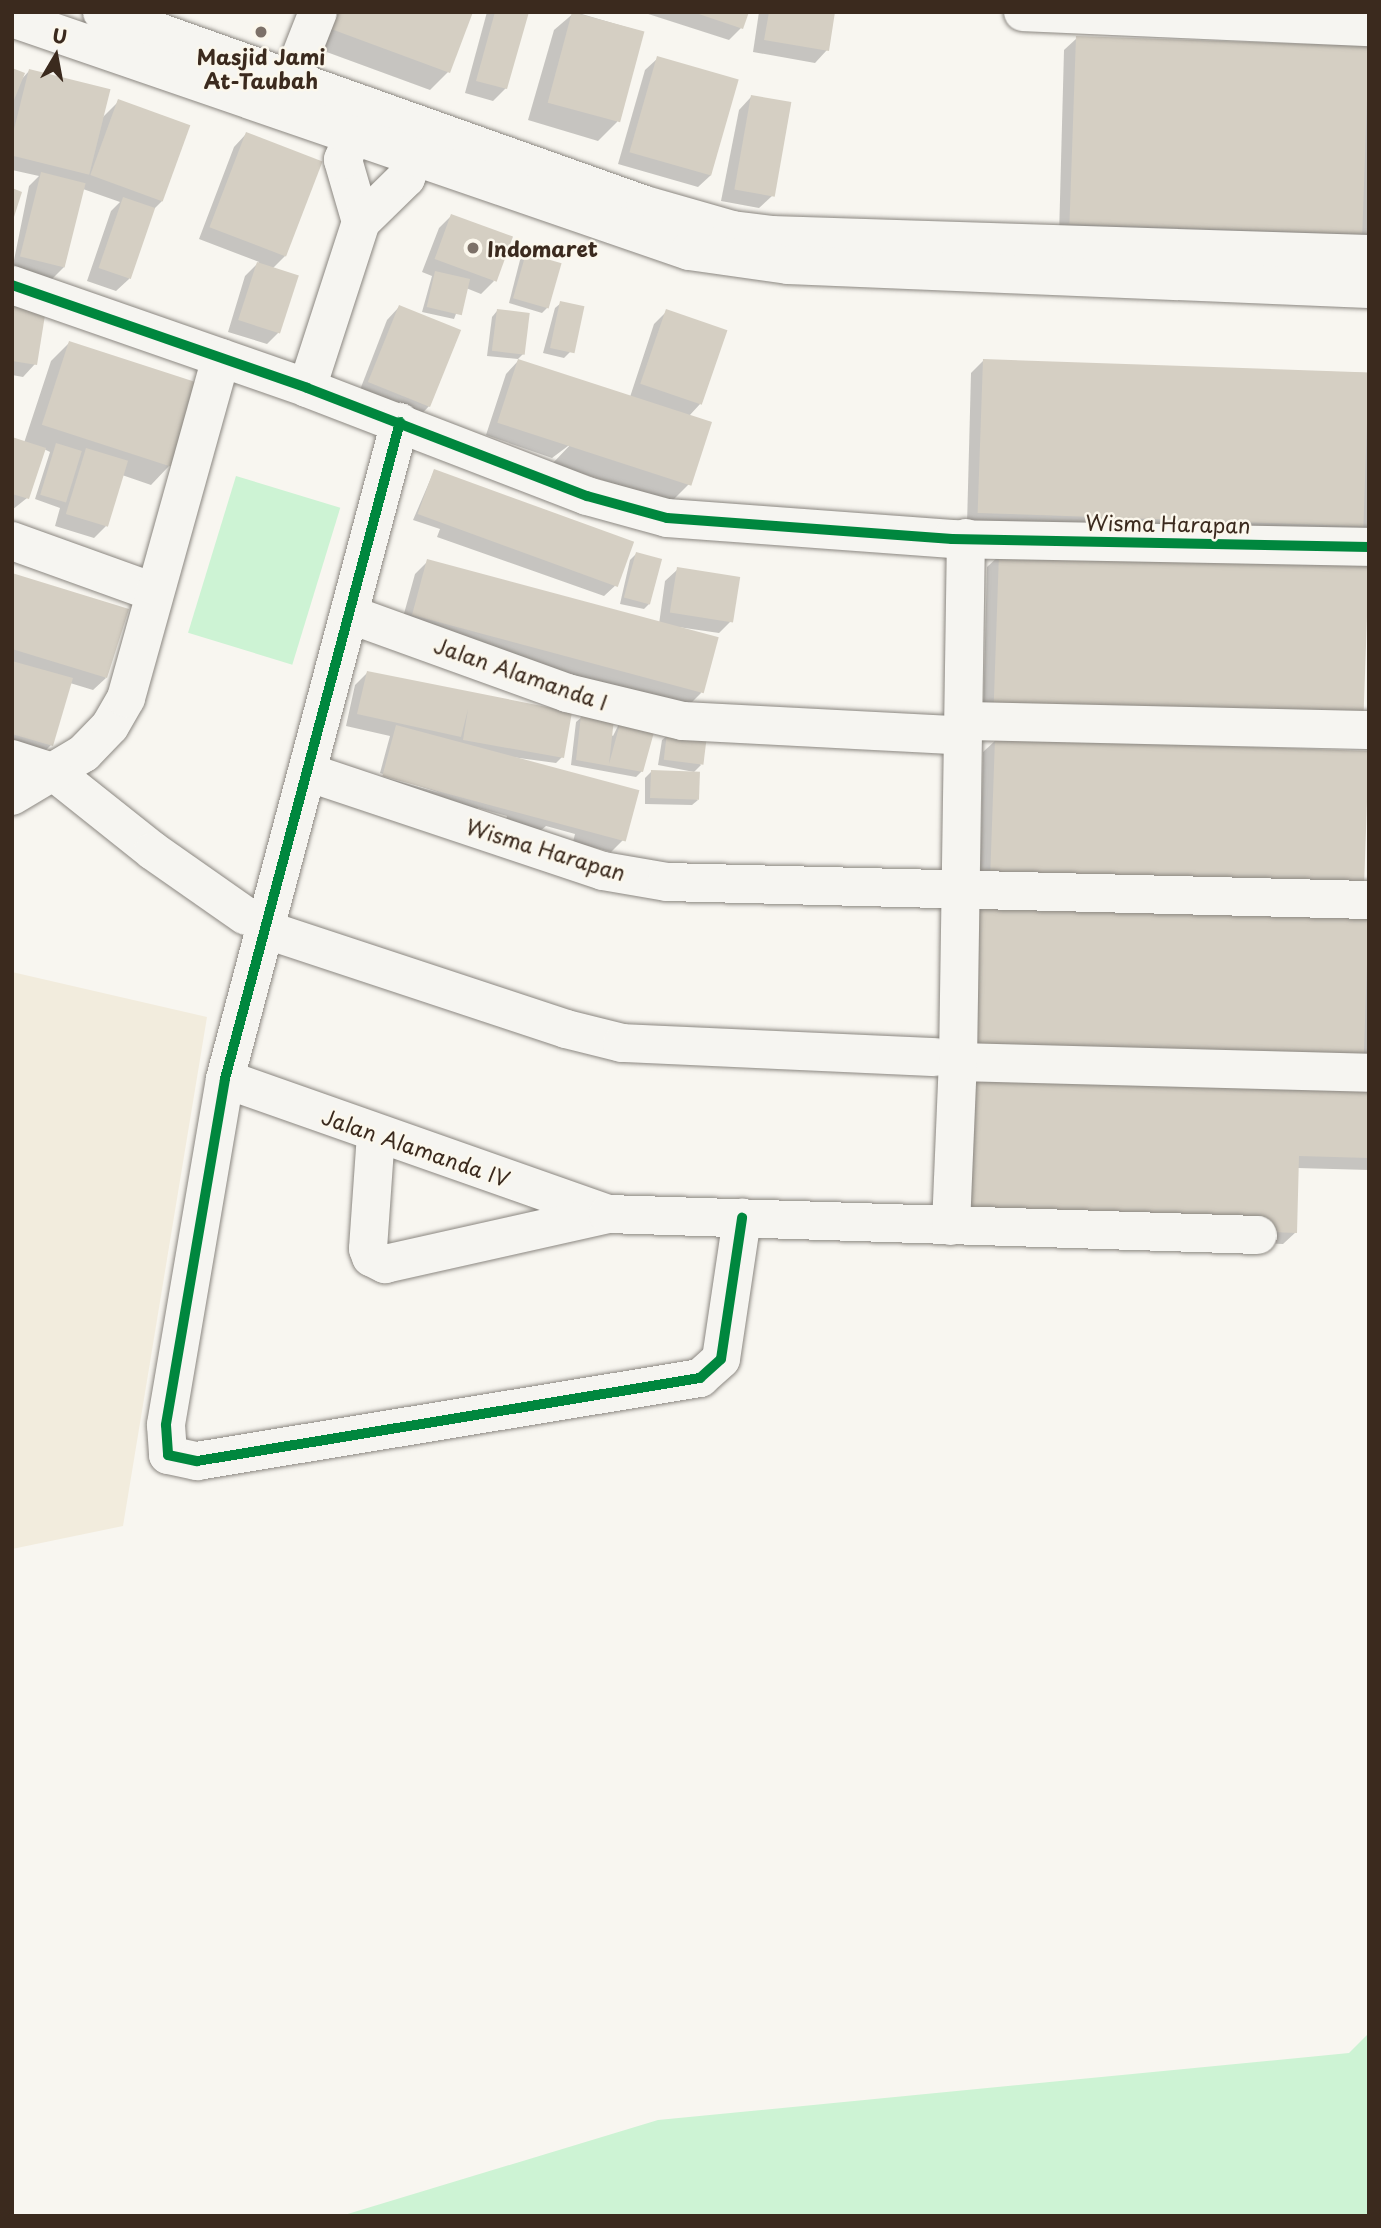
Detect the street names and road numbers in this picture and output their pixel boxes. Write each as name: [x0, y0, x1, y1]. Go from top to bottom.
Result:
street label: Wisma Harapan: [1084, 509, 1252, 537]
street label: Jalan Alamanda I: [431, 632, 611, 714]
street label: Wisma Harapan: [463, 813, 629, 885]
street label: Jalan Alamanda IV: [319, 1103, 513, 1191]

